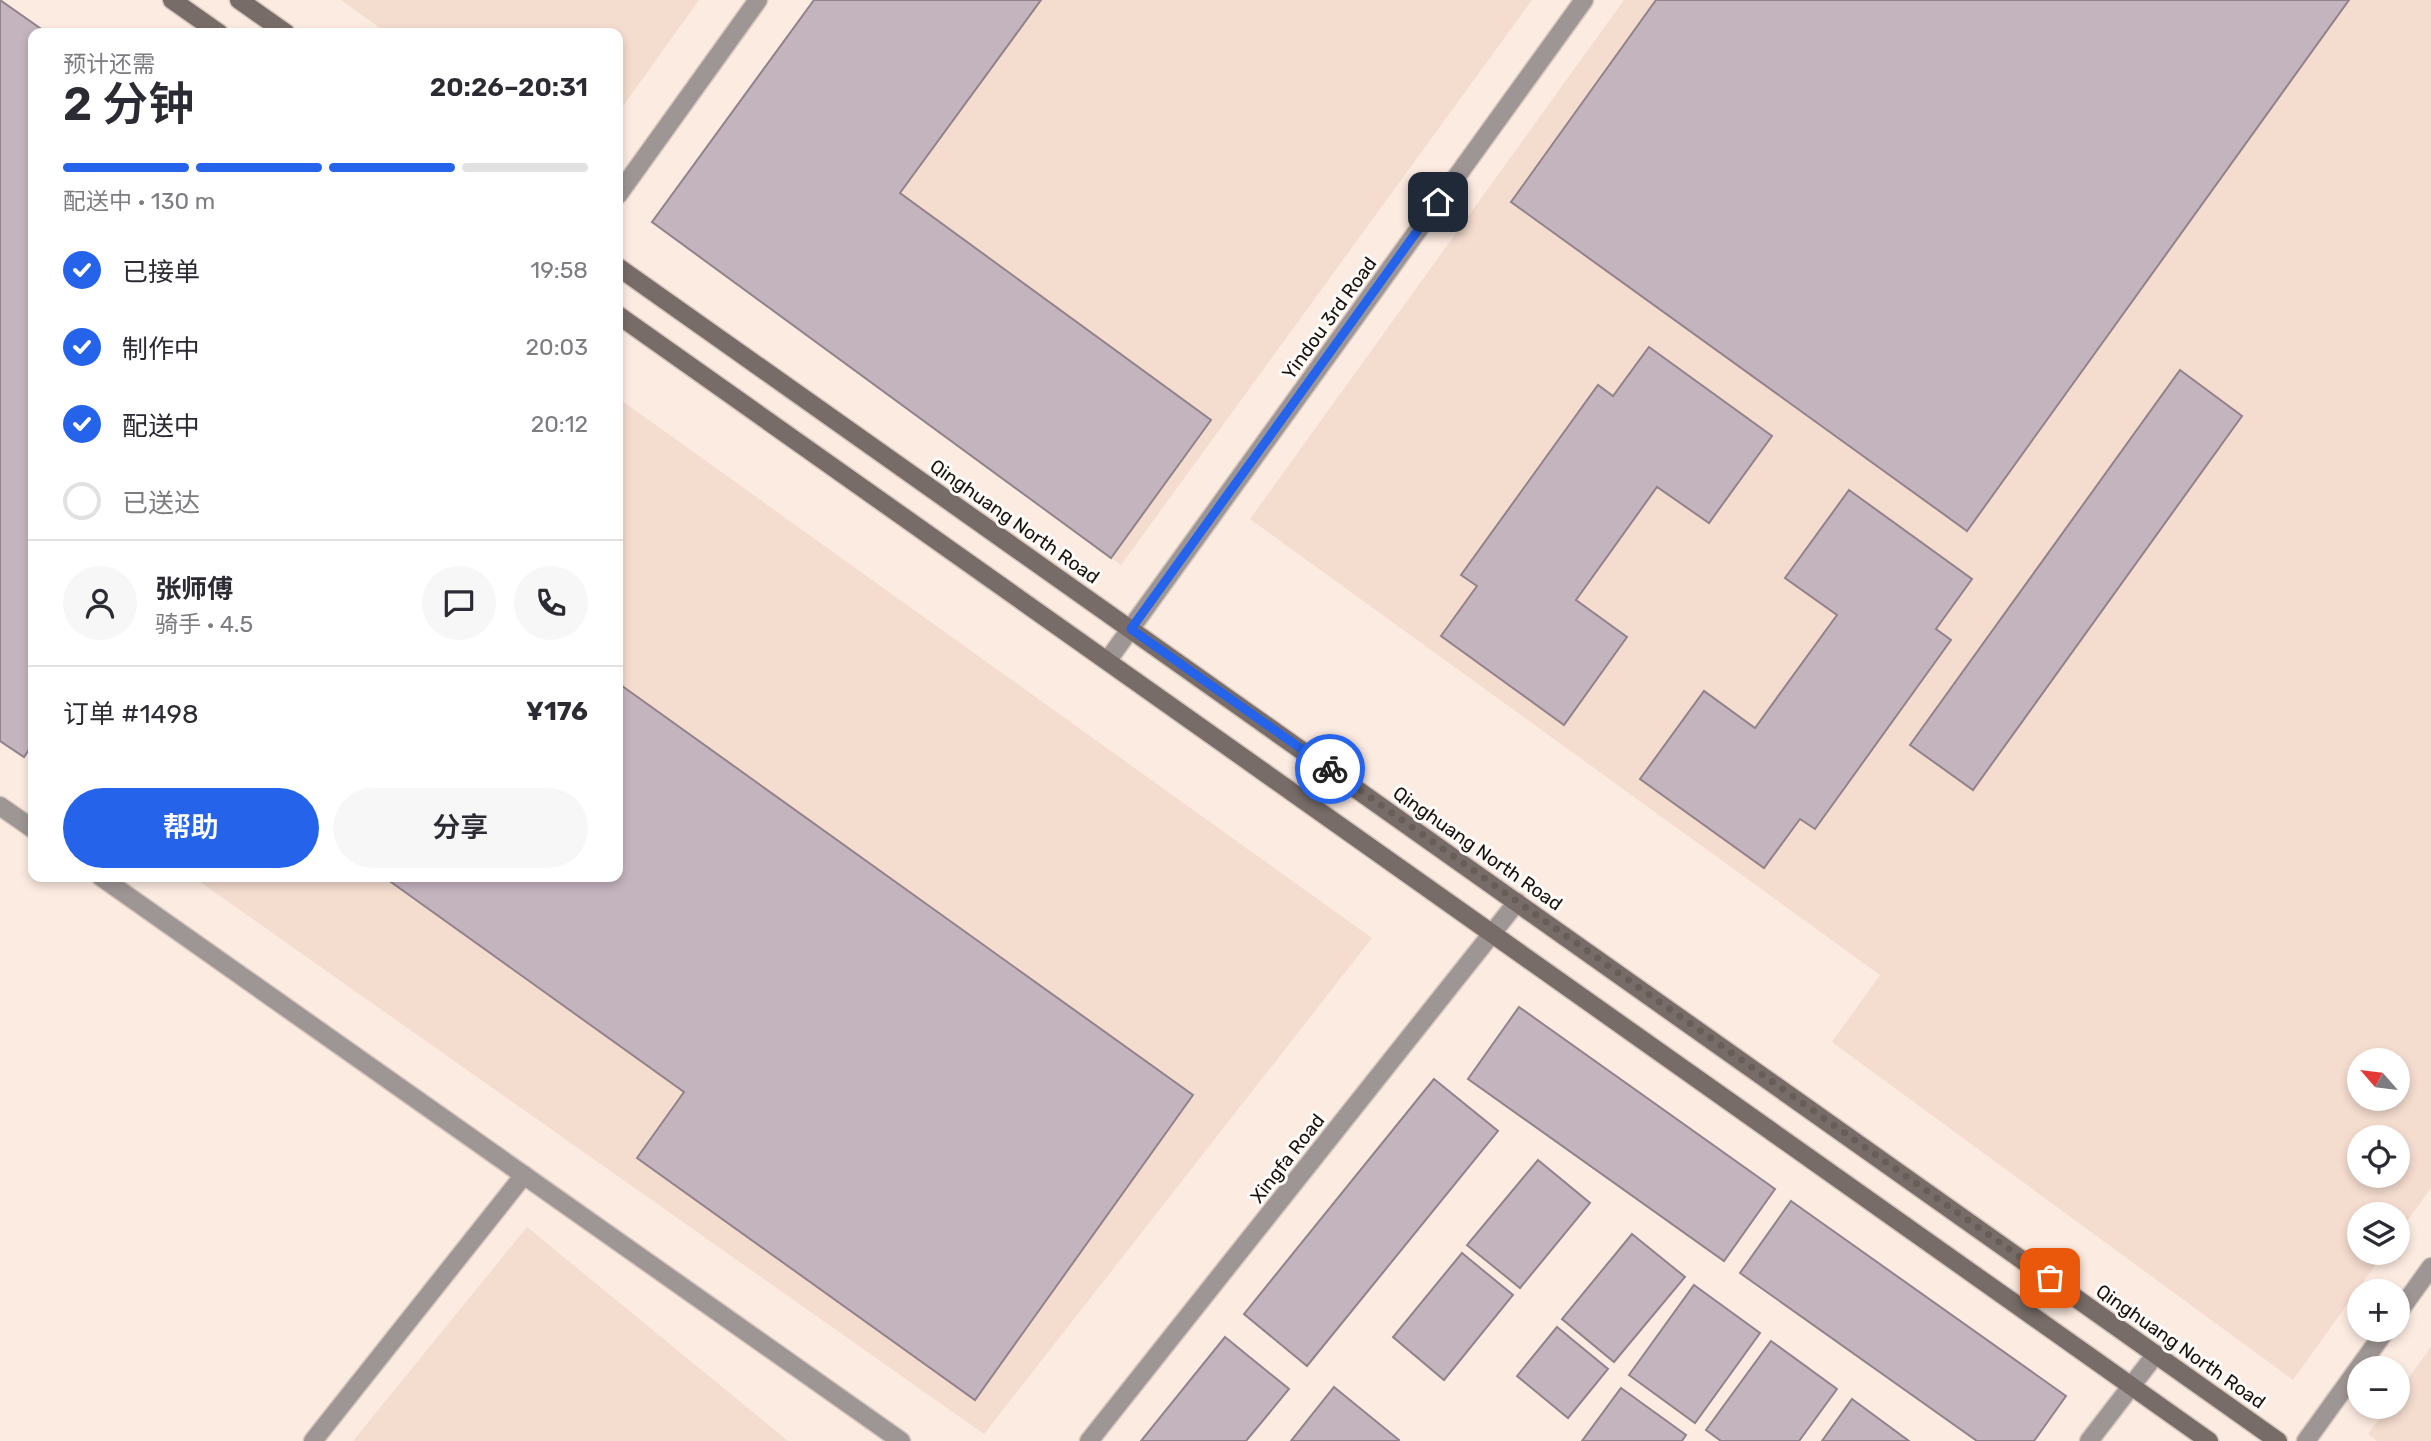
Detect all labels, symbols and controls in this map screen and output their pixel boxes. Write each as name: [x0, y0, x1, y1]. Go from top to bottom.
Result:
text: 预计还需: [63, 50, 155, 78]
text: 20:26–20:31: [430, 72, 588, 103]
text: 2 分钟: [63, 77, 194, 132]
pin: [1408, 172, 1468, 232]
icon: home: [1419, 183, 1457, 221]
text: 配送中 · 130 m: [63, 187, 215, 215]
icon: check: [63, 251, 101, 289]
street label: Yindou 3rd Road: [1277, 253, 1382, 384]
text: 19:58: [530, 256, 588, 284]
text: 已接单: [122, 257, 200, 288]
icon: check: [63, 328, 101, 366]
text: 20:03: [526, 333, 588, 361]
text: 制作中: [122, 334, 200, 365]
icon: check: [63, 405, 101, 443]
text: 20:12: [531, 410, 588, 438]
text: 配送中: [122, 411, 200, 442]
street label: Qinghuang North Road: [926, 454, 1104, 589]
text: 已送达: [122, 488, 200, 519]
button: person: [63, 566, 137, 640]
button: chat: [422, 566, 496, 640]
button: phone: [514, 566, 588, 640]
text: 张师傅: [155, 574, 233, 605]
text: 骑手 · 4.5: [155, 610, 253, 638]
text: ¥176: [526, 696, 588, 727]
text: 订单 #1498: [63, 699, 199, 730]
courier: [1295, 734, 1365, 804]
icon: bike: [1311, 750, 1349, 788]
street label: Qinghuang North Road: [1389, 781, 1567, 916]
button: 帮助: [63, 788, 319, 868]
button: 分享: [333, 788, 588, 868]
north arrow: [2347, 1048, 2410, 1111]
map controls: [2347, 1048, 2410, 1419]
street label: Xingfa Road: [1245, 1109, 1329, 1207]
button: locate: [2347, 1125, 2410, 1188]
button: layers: [2347, 1202, 2410, 1265]
pin: [2020, 1248, 2080, 1308]
icon: bag: [2031, 1259, 2069, 1297]
street label: Qinghuang North Road: [2092, 1279, 2270, 1414]
button: +: [2347, 1279, 2410, 1342]
button: −: [2347, 1356, 2410, 1419]

